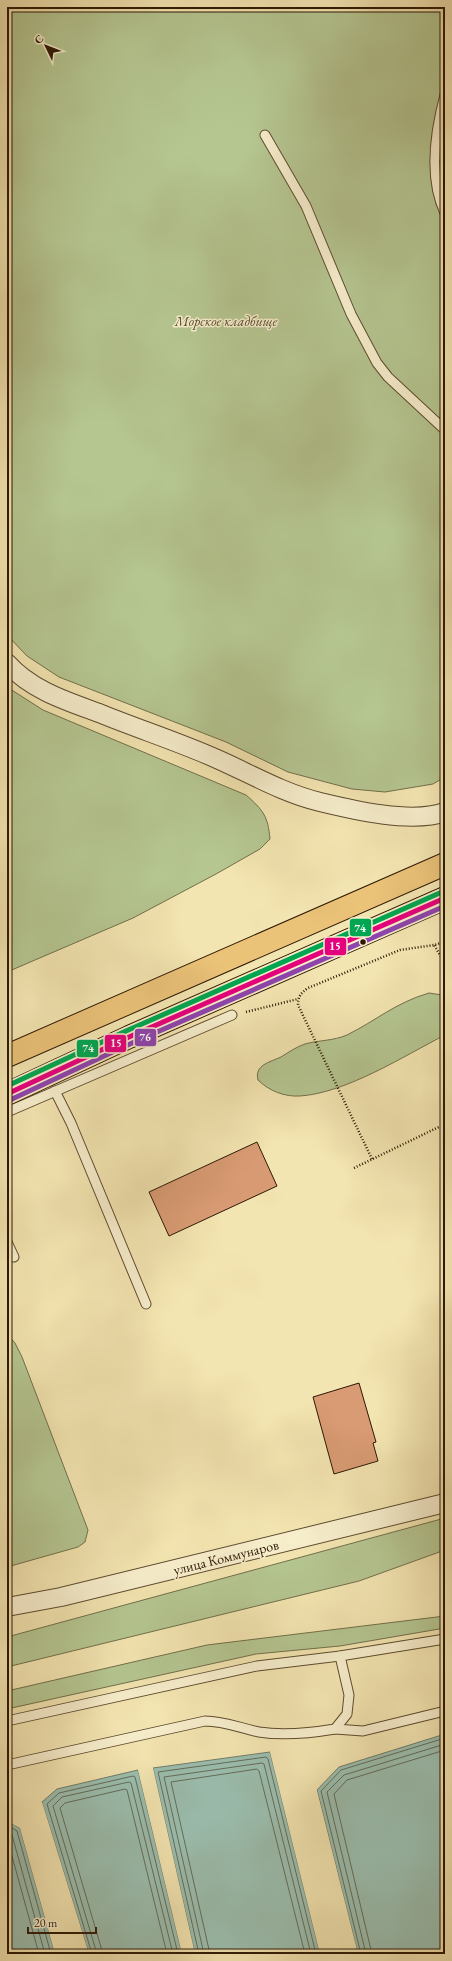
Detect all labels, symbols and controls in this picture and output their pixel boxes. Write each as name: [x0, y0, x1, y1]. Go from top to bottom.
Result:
north arrow: [26, 26, 66, 66]
text: С: [31, 31, 47, 47]
park label: Морское кладбище: [174, 312, 277, 330]
line badge: 74: [349, 918, 372, 937]
text: 74: [354, 921, 366, 935]
line badge: 15: [324, 937, 347, 956]
unlabelled marker: [358, 937, 368, 947]
text: 15: [329, 939, 341, 953]
line badge: 76: [134, 1028, 157, 1047]
text: 76: [139, 1030, 151, 1044]
line badge: 15: [104, 1034, 127, 1053]
text: 15: [110, 1036, 122, 1050]
line badge: 74: [76, 1039, 99, 1058]
text: 74: [82, 1041, 94, 1055]
street label: улица Коммунаров: [171, 1535, 281, 1579]
scale bar: [28, 1909, 96, 1935]
text: 20 m: [34, 1915, 58, 1931]

